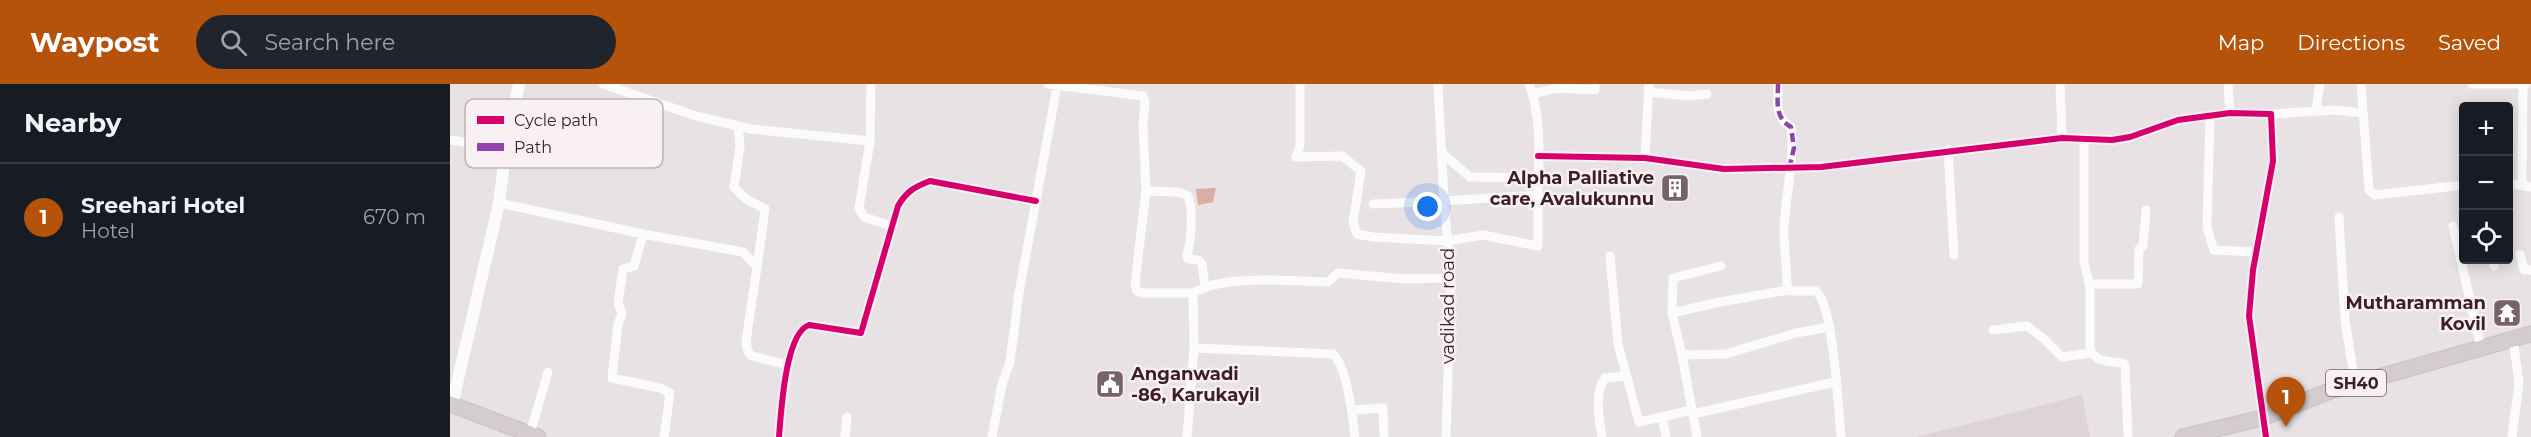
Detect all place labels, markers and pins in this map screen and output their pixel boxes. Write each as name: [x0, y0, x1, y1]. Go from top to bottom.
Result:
place label: Alpha Palliative care, Avalukunnu: [1490, 167, 1654, 210]
building icon: Alpha Palliative care, Avalukunnu: [1659, 172, 1691, 204]
place label: Mutharamman Kovil: [2346, 292, 2486, 335]
temple icon: Mutharamman Kovil: [2491, 297, 2523, 329]
place label: Anganwadi -86, Karukayil: [1130, 363, 1260, 406]
public building icon: Anganwadi -86, Karukayil: [1094, 368, 1126, 400]
pin: 1: [2266, 378, 2306, 427]

